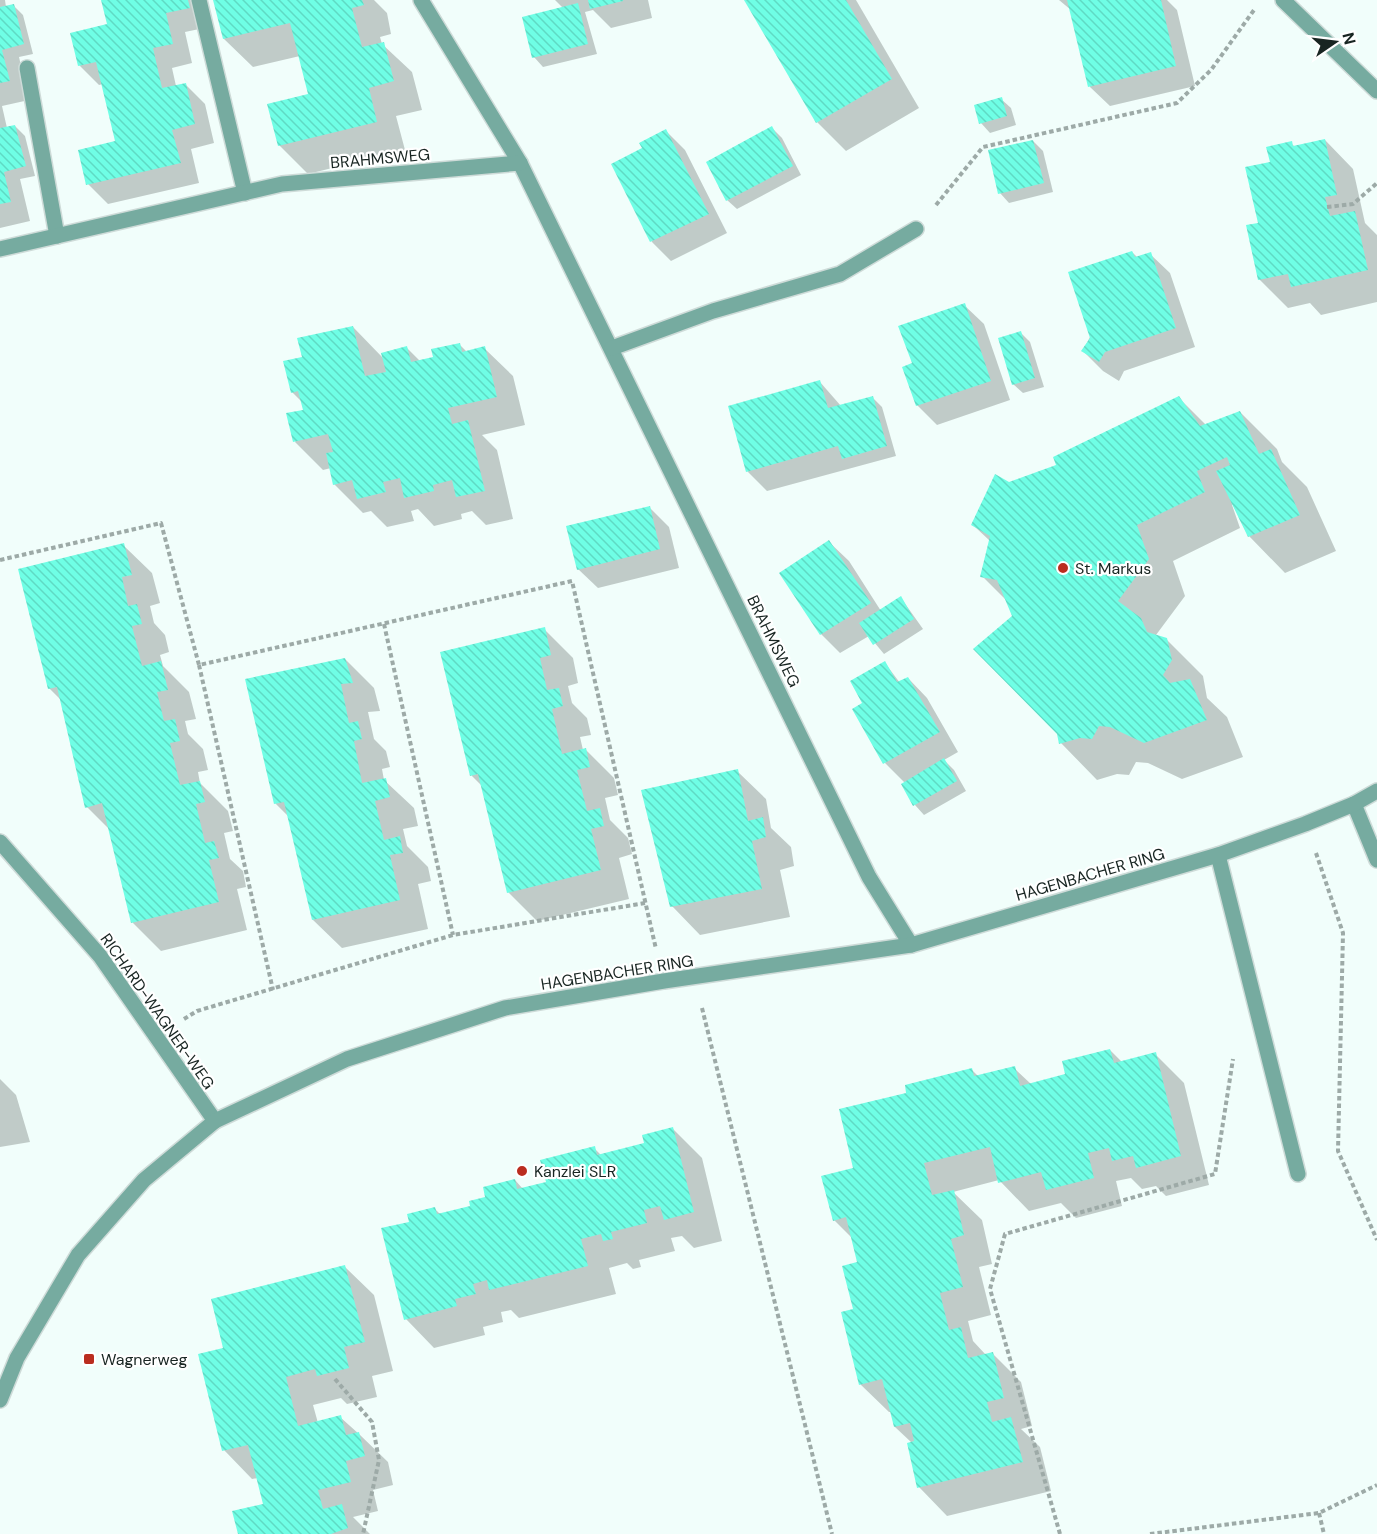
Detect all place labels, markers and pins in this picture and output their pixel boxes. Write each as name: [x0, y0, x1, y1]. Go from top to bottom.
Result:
place label: St. Markus: [1075, 558, 1151, 579]
marker: St. Markus: [1056, 561, 1070, 575]
place label: Kanzlei SLR: [534, 1161, 616, 1182]
marker: Kanzlei SLR: [515, 1164, 529, 1178]
place label: Wagnerweg: [101, 1349, 187, 1370]
marker: Wagnerweg: [82, 1352, 96, 1366]

